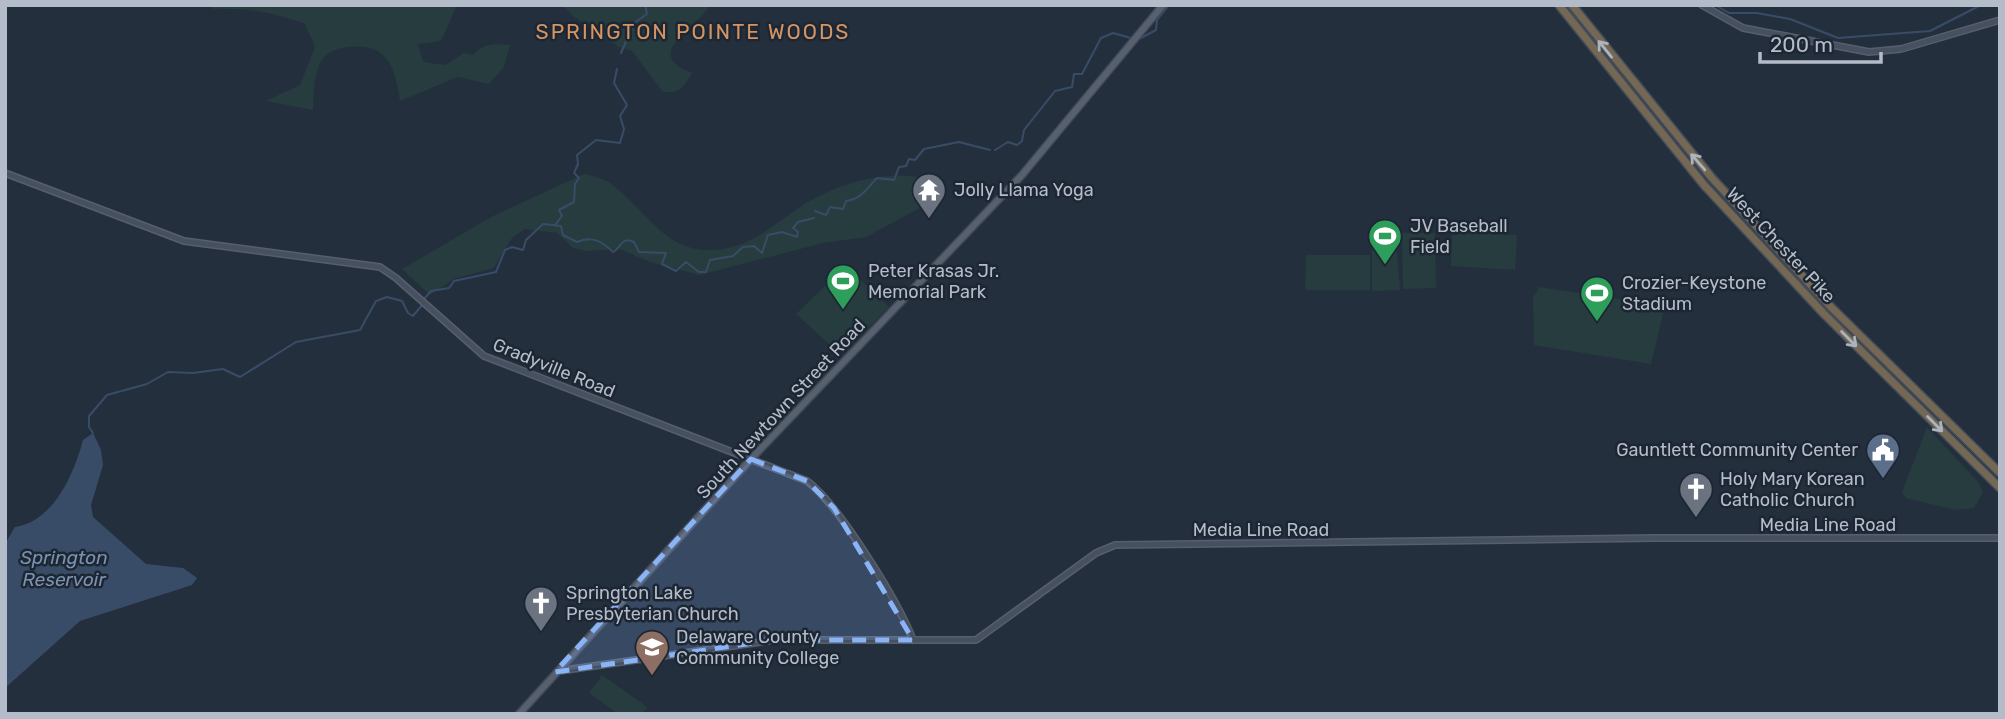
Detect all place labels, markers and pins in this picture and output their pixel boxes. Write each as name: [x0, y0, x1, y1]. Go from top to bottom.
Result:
temple icon: Jolly Llama Yoga: [910, 171, 948, 220]
place label: Jolly Llama Yoga: [954, 179, 1094, 201]
place label: JV Baseball Field: [1410, 215, 1508, 258]
sports icon: JV Baseball Field: [1366, 217, 1404, 266]
place label: Peter Krasas Jr. Memorial Park: [868, 260, 999, 303]
sports icon: Peter Krasas Jr. Memorial Park: [824, 262, 862, 311]
place label: Crozier-Keystone Stadium: [1622, 272, 1766, 315]
sports icon: Crozier-Keystone Stadium: [1578, 274, 1616, 323]
public building icon: Gauntlett Community Center: [1864, 431, 1902, 480]
place label: Gauntlett Community Center: [1616, 439, 1858, 461]
place label: Holy Mary Korean Catholic Church: [1720, 468, 1865, 511]
church icon: Holy Mary Korean Catholic Church: [1677, 470, 1715, 519]
place label: Springton Lake Presbyterian Church: [566, 582, 739, 625]
church icon: Springton Lake Presbyterian Church: [522, 584, 560, 633]
place label: Delaware County Community College: [676, 626, 839, 669]
school or university icon: Delaware County Community College: [633, 628, 671, 677]

